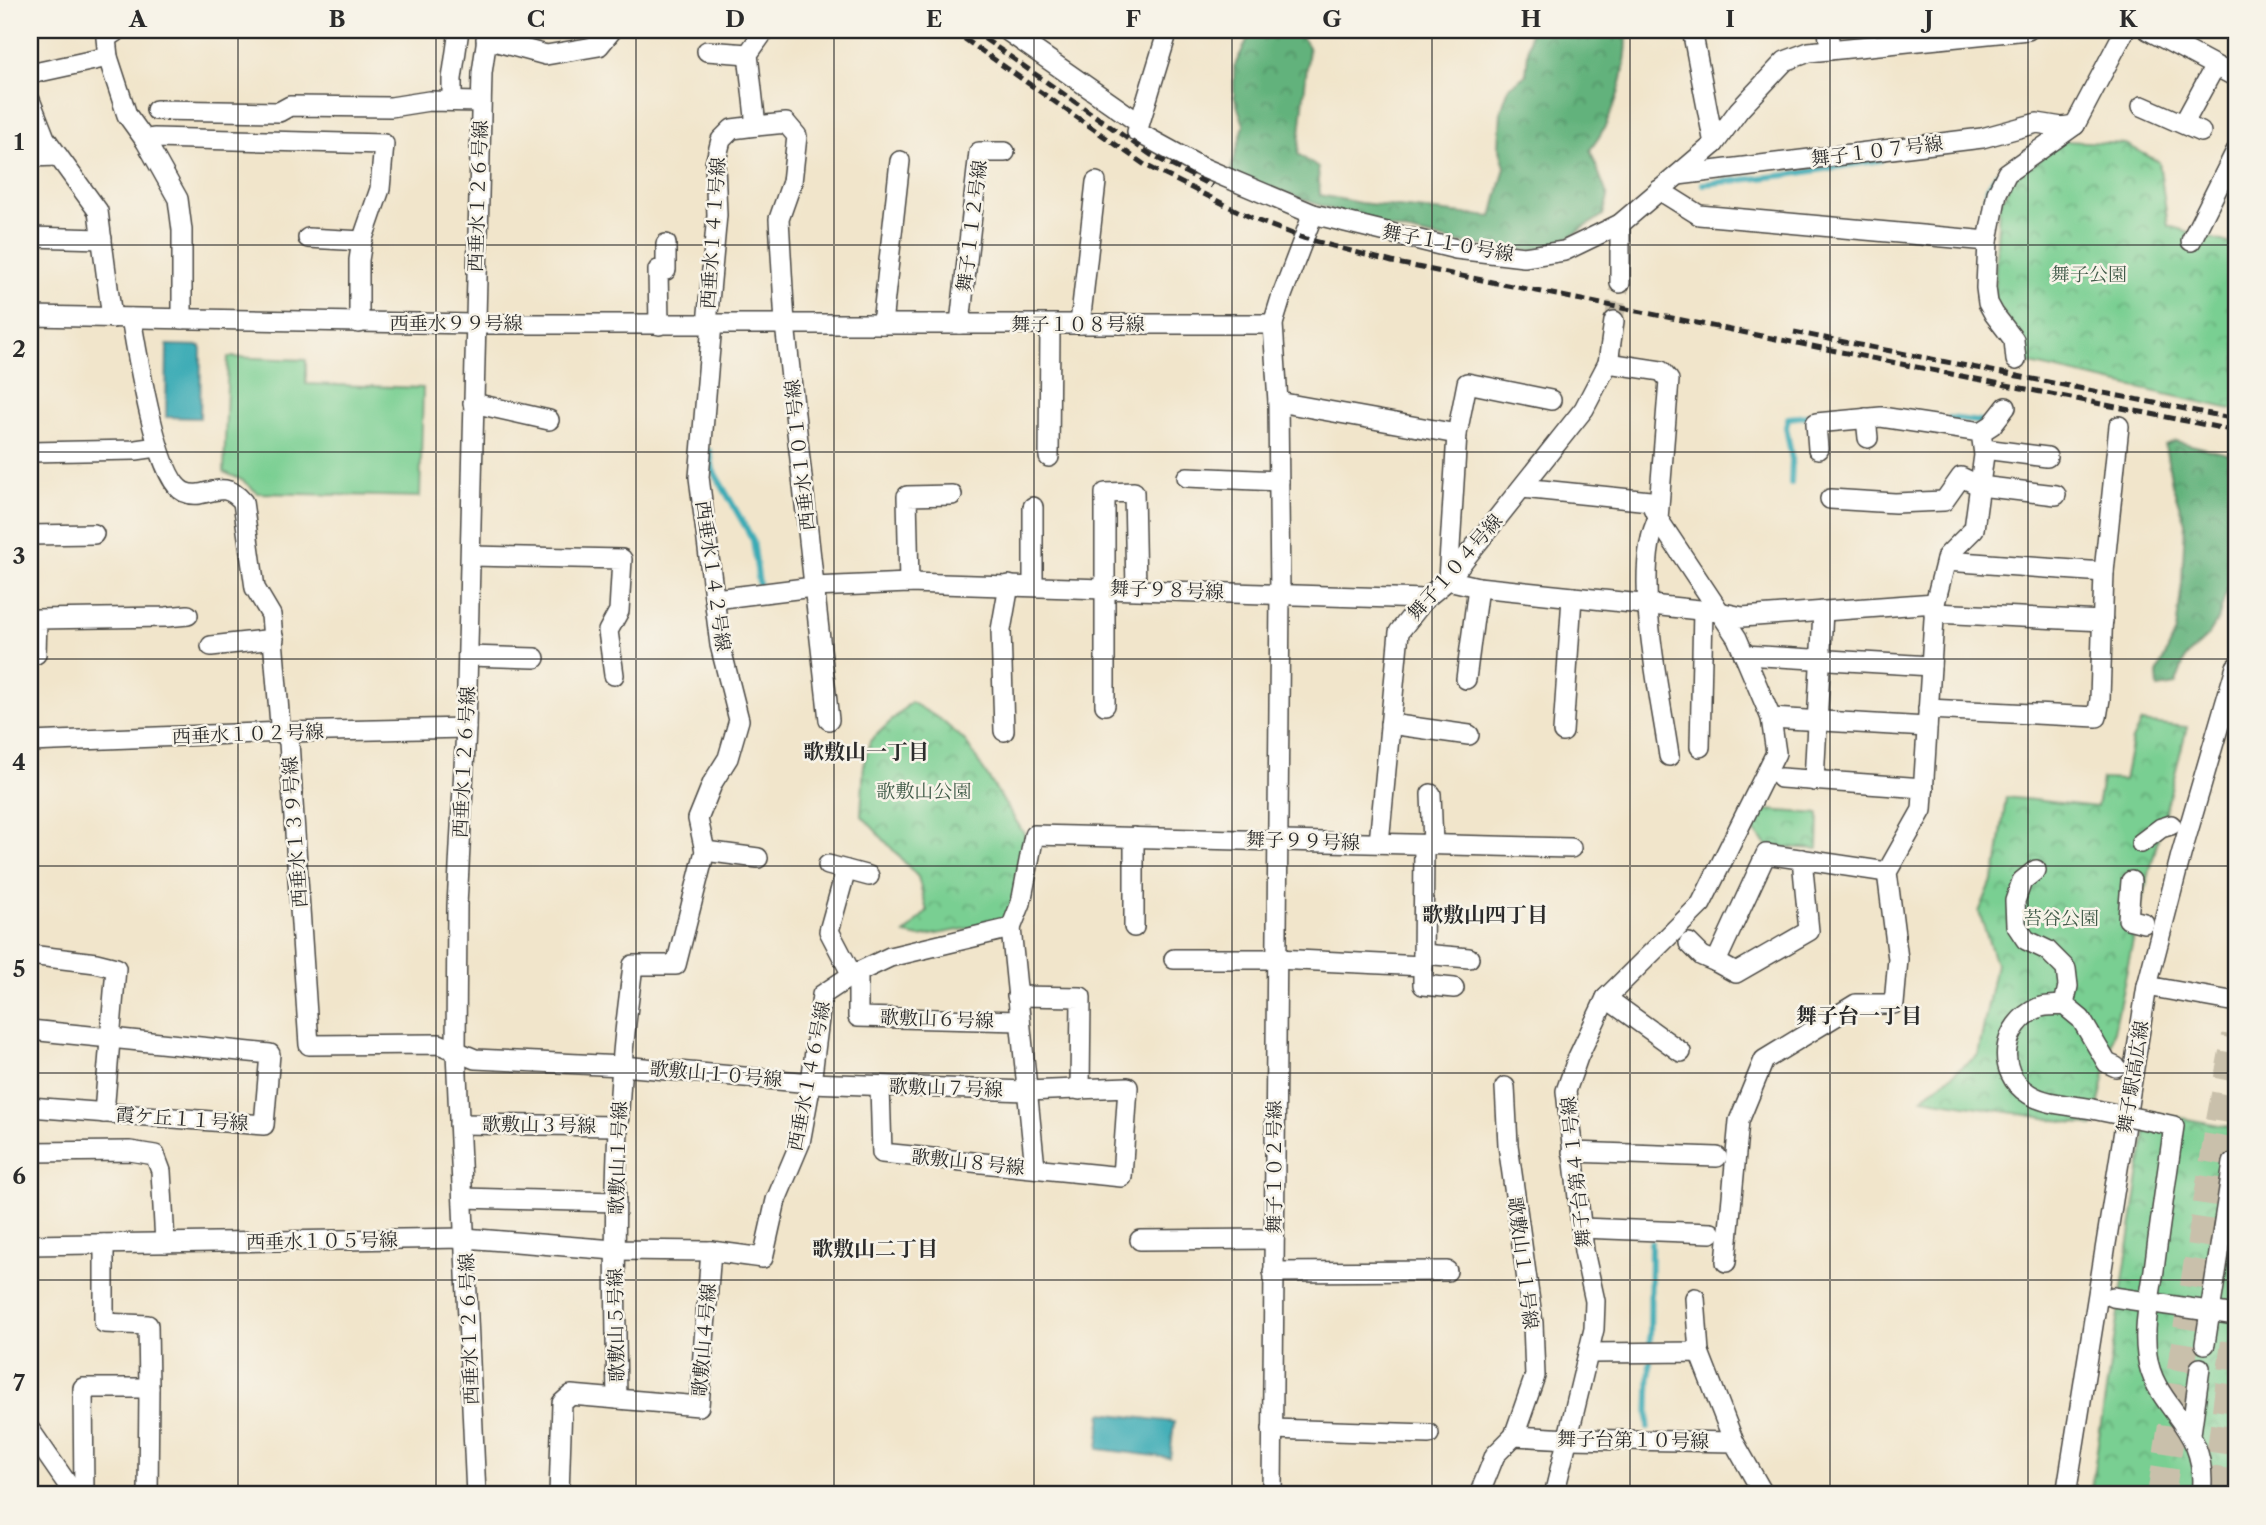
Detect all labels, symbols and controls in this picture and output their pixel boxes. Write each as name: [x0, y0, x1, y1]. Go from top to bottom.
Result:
text: A: [128, 5, 148, 33]
text: B: [328, 5, 346, 33]
text: C: [527, 5, 545, 33]
text: D: [725, 5, 745, 33]
text: E: [926, 5, 942, 33]
text: F: [1125, 5, 1141, 33]
text: G: [1322, 5, 1342, 33]
text: H: [1521, 5, 1542, 33]
text: I: [1725, 5, 1735, 33]
text: J: [1920, 5, 1934, 33]
text: K: [2119, 5, 2138, 33]
street label: 西垂水１２６号線: [464, 120, 492, 272]
text: 1: [14, 128, 25, 156]
street label: 舞子１０７号線: [1810, 131, 1944, 171]
street label: 西垂水１４１号線: [696, 156, 730, 310]
street label: 舞子１１２号線: [952, 159, 992, 293]
street label: 舞子１１０号線: [1381, 220, 1515, 266]
park label: 舞子公園: [2051, 263, 2127, 286]
street label: 西垂水９９号線: [389, 312, 523, 335]
street label: 舞子１０８号線: [1011, 313, 1145, 336]
text: 2: [12, 335, 26, 363]
street label: 西垂水１０１号線: [781, 378, 819, 532]
street label: 西垂水１４２号線: [691, 499, 735, 653]
street label: 舞子１０４号線: [1403, 509, 1507, 625]
text: 3: [13, 542, 26, 570]
street label: 舞子９８号線: [1110, 577, 1224, 603]
street label: 西垂水１２６号線: [449, 685, 479, 839]
street label: 西垂水１０２号線: [172, 720, 324, 748]
district label: 歌敷山一丁目: [803, 739, 929, 764]
text: 4: [12, 748, 26, 776]
street label: 西垂水１３９号線: [278, 755, 312, 909]
park label: 歌敷山公園: [876, 780, 972, 803]
street label: 舞子９９号線: [1246, 828, 1360, 854]
district label: 歌敷山四丁目: [1422, 902, 1548, 927]
park label: 苔谷公園: [2023, 907, 2099, 930]
text: 5: [13, 955, 25, 983]
street label: 西垂水１４６号線: [783, 999, 835, 1153]
district label: 舞子台一丁目: [1796, 1003, 1922, 1028]
street label: 歌敷山６号線: [880, 1006, 994, 1032]
street label: 舞子駅高広線: [2113, 1019, 2153, 1135]
street label: 歌敷山１０号線: [649, 1057, 783, 1091]
street label: 歌敷山７号線: [889, 1075, 1003, 1101]
street label: 舞子台第４１号線: [1557, 1095, 1595, 1249]
street label: 舞子１０２号線: [1263, 1100, 1286, 1234]
street label: 歌敷山１号線: [605, 1101, 631, 1215]
street label: 霞ケ丘１１号線: [115, 1103, 249, 1135]
street label: 歌敷山３号線: [482, 1113, 596, 1137]
street label: 歌敷山８号線: [910, 1145, 1026, 1179]
text: 6: [12, 1162, 26, 1190]
street label: 歌敷山１１号線: [1503, 1196, 1543, 1330]
street label: 西垂水１０５号線: [246, 1228, 398, 1254]
district label: 歌敷山二丁目: [812, 1236, 938, 1261]
street label: 西垂水１２６号線: [455, 1253, 483, 1405]
street label: 歌敷山５号線: [604, 1268, 628, 1382]
street label: 歌敷山４号線: [688, 1282, 720, 1398]
text: 7: [13, 1369, 25, 1397]
street label: 舞子台第１０号線: [1557, 1427, 1709, 1453]

